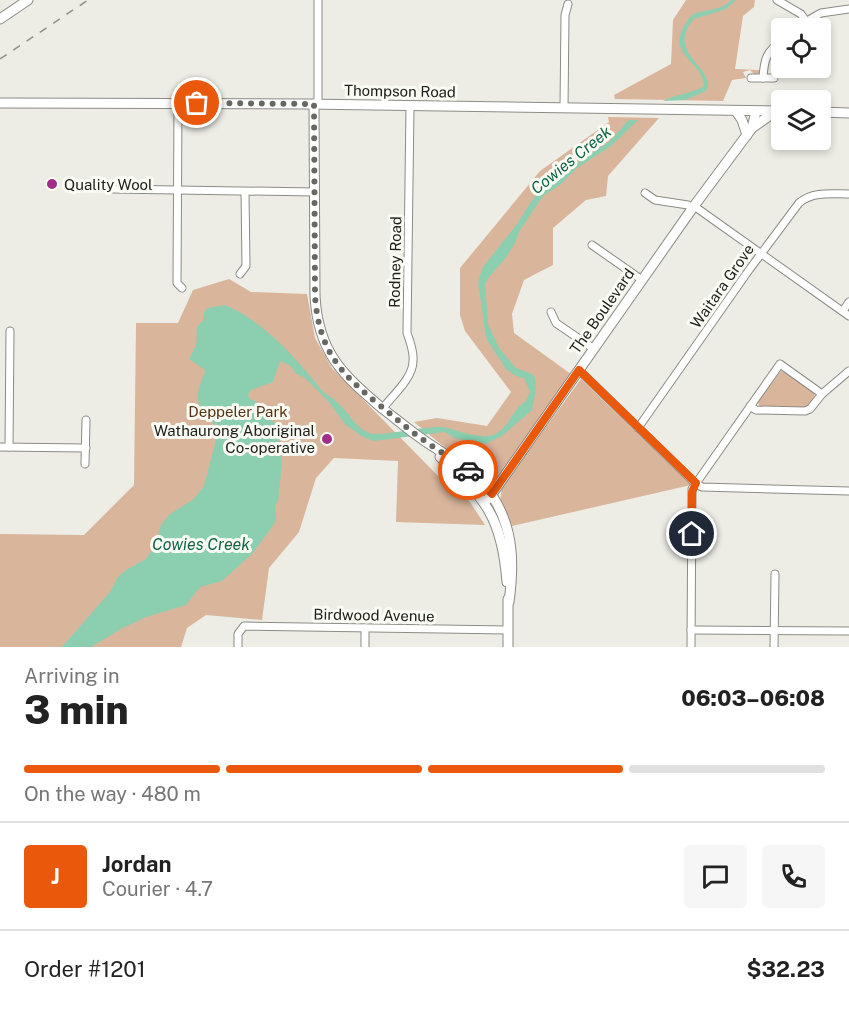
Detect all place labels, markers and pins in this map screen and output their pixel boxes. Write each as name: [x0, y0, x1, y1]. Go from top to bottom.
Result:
pin: [171, 77, 222, 128]
place label: Quality Wool: [64, 176, 153, 193]
marker: Quality Wool: [45, 177, 59, 191]
place label: Wathaurong Aboriginal Co-operative: [154, 422, 315, 456]
marker: Wathaurong Aboriginal Co-operative: [320, 432, 334, 446]
pin: [666, 508, 717, 559]

